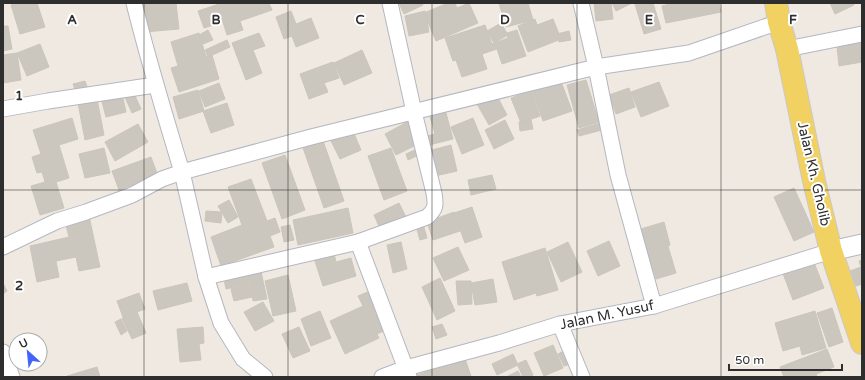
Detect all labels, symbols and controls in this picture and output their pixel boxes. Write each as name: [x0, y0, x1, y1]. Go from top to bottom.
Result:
text: A: [67, 12, 77, 28]
text: B: [211, 12, 221, 28]
text: C: [355, 12, 365, 28]
text: D: [500, 12, 510, 28]
text: E: [645, 12, 653, 28]
text: F: [789, 12, 797, 28]
text: 1: [15, 88, 23, 104]
street label: Jalan Kh. Gholib: [794, 120, 834, 228]
text: 2: [15, 278, 23, 294]
street label: Jalan M. Yusuf: [558, 297, 656, 333]
north arrow: [8, 332, 48, 372]
text: U: [17, 336, 30, 351]
scale bar: [729, 346, 842, 372]
text: 50 m: [735, 353, 764, 367]

